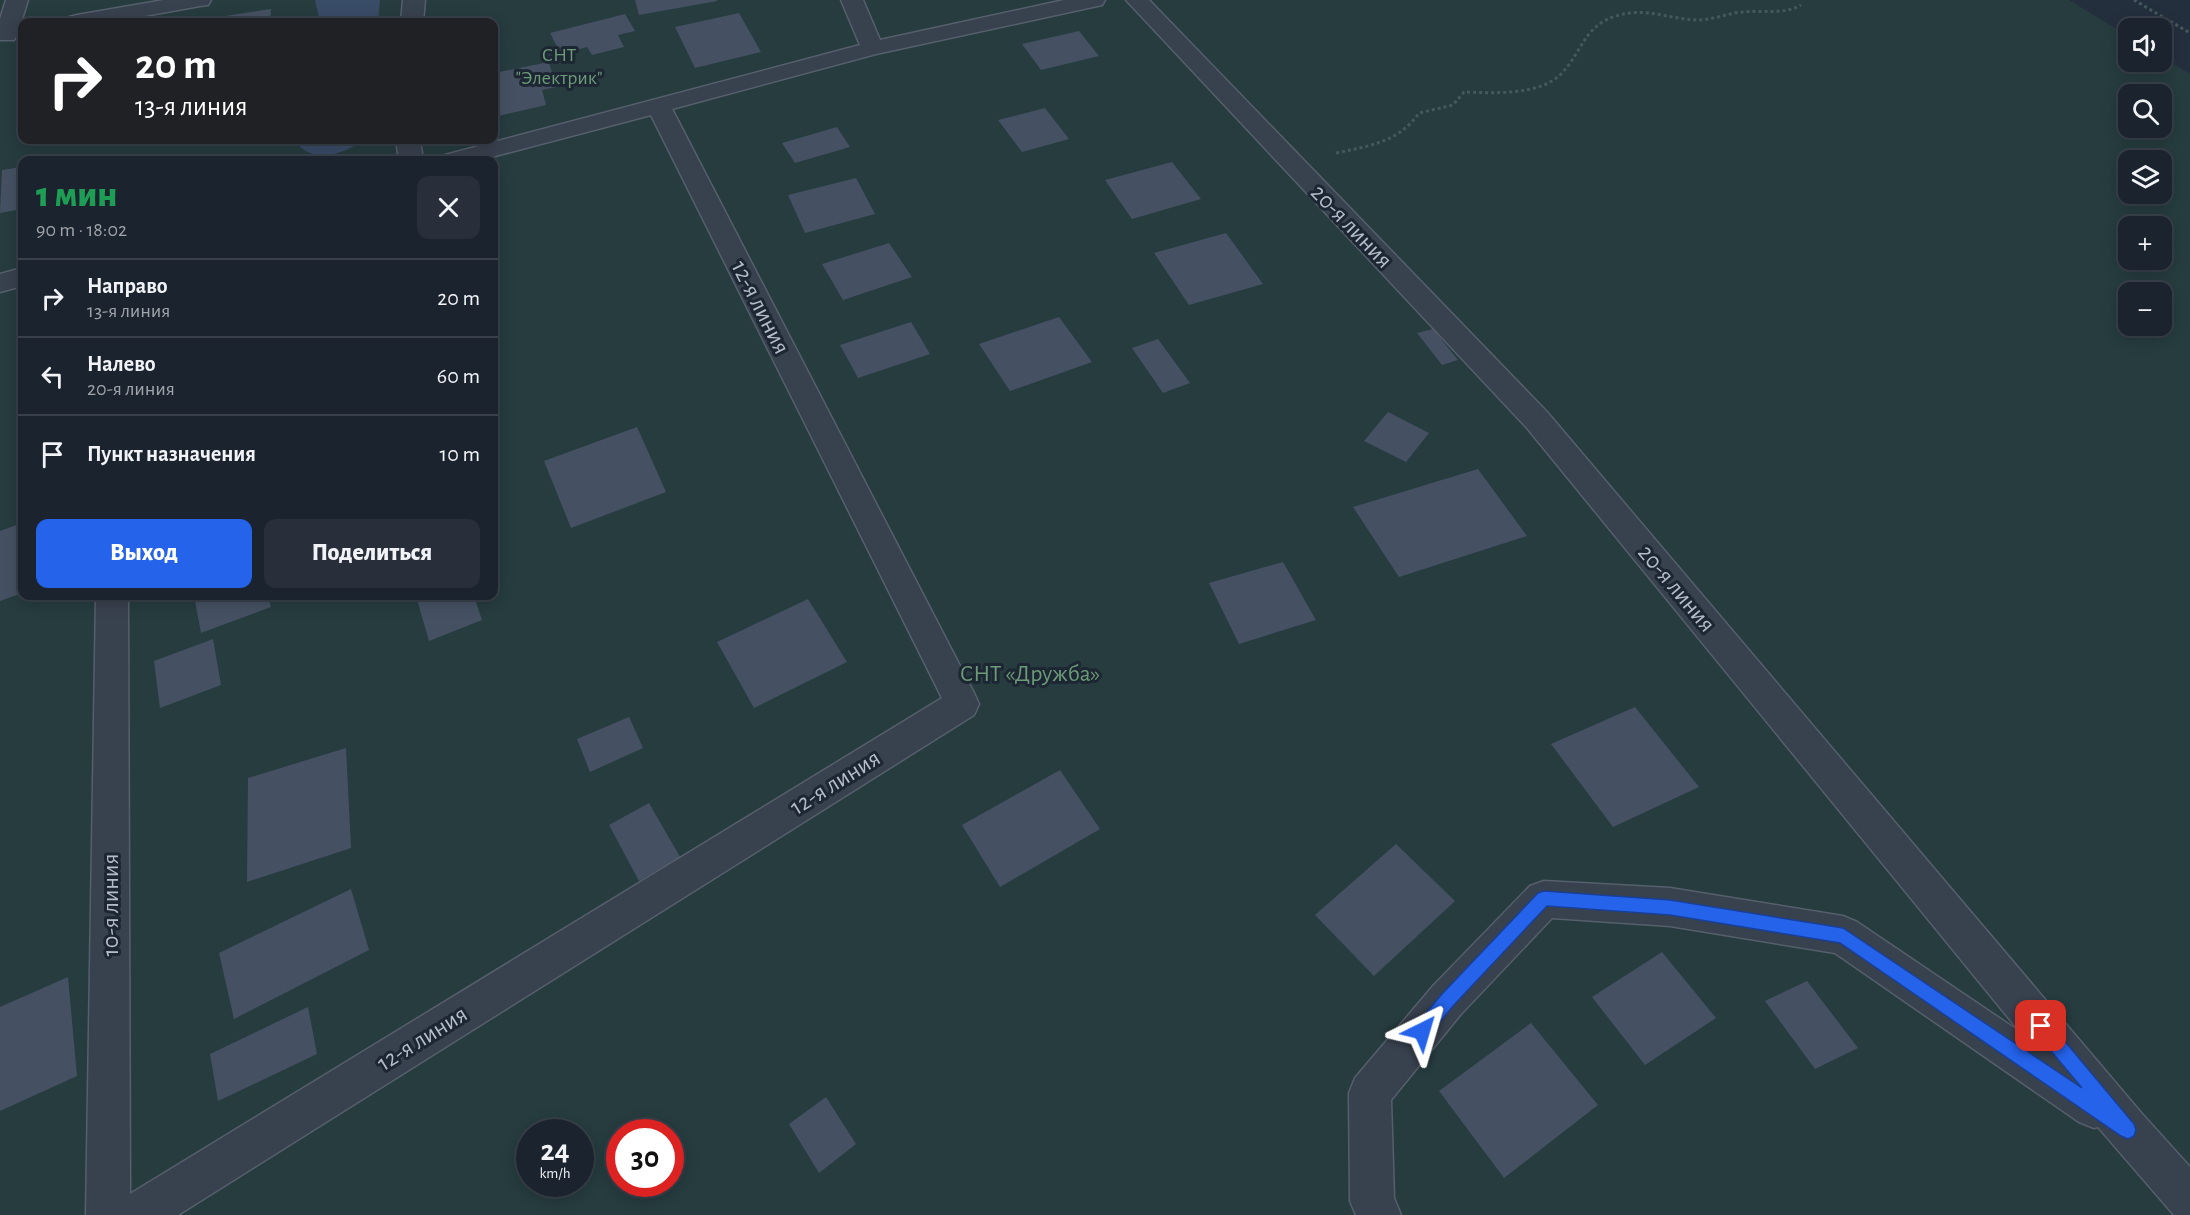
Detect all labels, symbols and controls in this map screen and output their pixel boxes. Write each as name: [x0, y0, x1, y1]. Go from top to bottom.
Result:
map controls: [2118, 18, 2172, 336]
button: sound: [2118, 18, 2172, 72]
icon: right: [36, 42, 114, 120]
text: 20 m: [135, 44, 217, 86]
park label: СНТ "Электрик": [516, 45, 602, 88]
button: search: [2118, 84, 2172, 138]
text: 13-я линия: [135, 93, 248, 120]
button: layers: [2118, 150, 2172, 204]
button: close: [417, 176, 480, 239]
text: 1 мин: [36, 177, 118, 213]
street label: 20-я линия: [1306, 180, 1397, 273]
button: +: [2118, 216, 2172, 270]
text: 90 m · 18:02: [36, 220, 127, 240]
street label: 12-я линия: [726, 257, 794, 358]
text: Направо: [87, 275, 168, 297]
icon: right: [36, 282, 69, 315]
button: −: [2118, 282, 2172, 336]
text: 20 m: [437, 287, 480, 309]
text: 13-я линия: [87, 301, 170, 321]
text: Налево: [87, 353, 156, 375]
icon: left: [36, 360, 69, 393]
text: 60 m: [437, 365, 480, 387]
text: 20-я линия: [87, 379, 175, 399]
icon: arrive: [36, 438, 69, 471]
text: Пункт назначения: [87, 443, 256, 465]
text: 10 m: [440, 443, 480, 465]
button: Выход: [36, 519, 252, 588]
button: Поделиться: [264, 519, 480, 588]
street label: 20-я линия: [1633, 540, 1719, 637]
park label: СНТ «Дружба»: [960, 662, 1100, 686]
street label: 12-я линия: [786, 746, 885, 820]
street label: 10-я линия: [99, 854, 123, 956]
position arrow: [1390, 999, 1454, 1063]
pin: [2015, 1000, 2066, 1051]
street label: 12-я линия: [373, 1002, 472, 1076]
icon: arrive: [2024, 1009, 2057, 1042]
speed limit sign: 30: [606, 1119, 684, 1197]
text: 24: [540, 1136, 570, 1166]
text: km/h: [540, 1166, 570, 1181]

